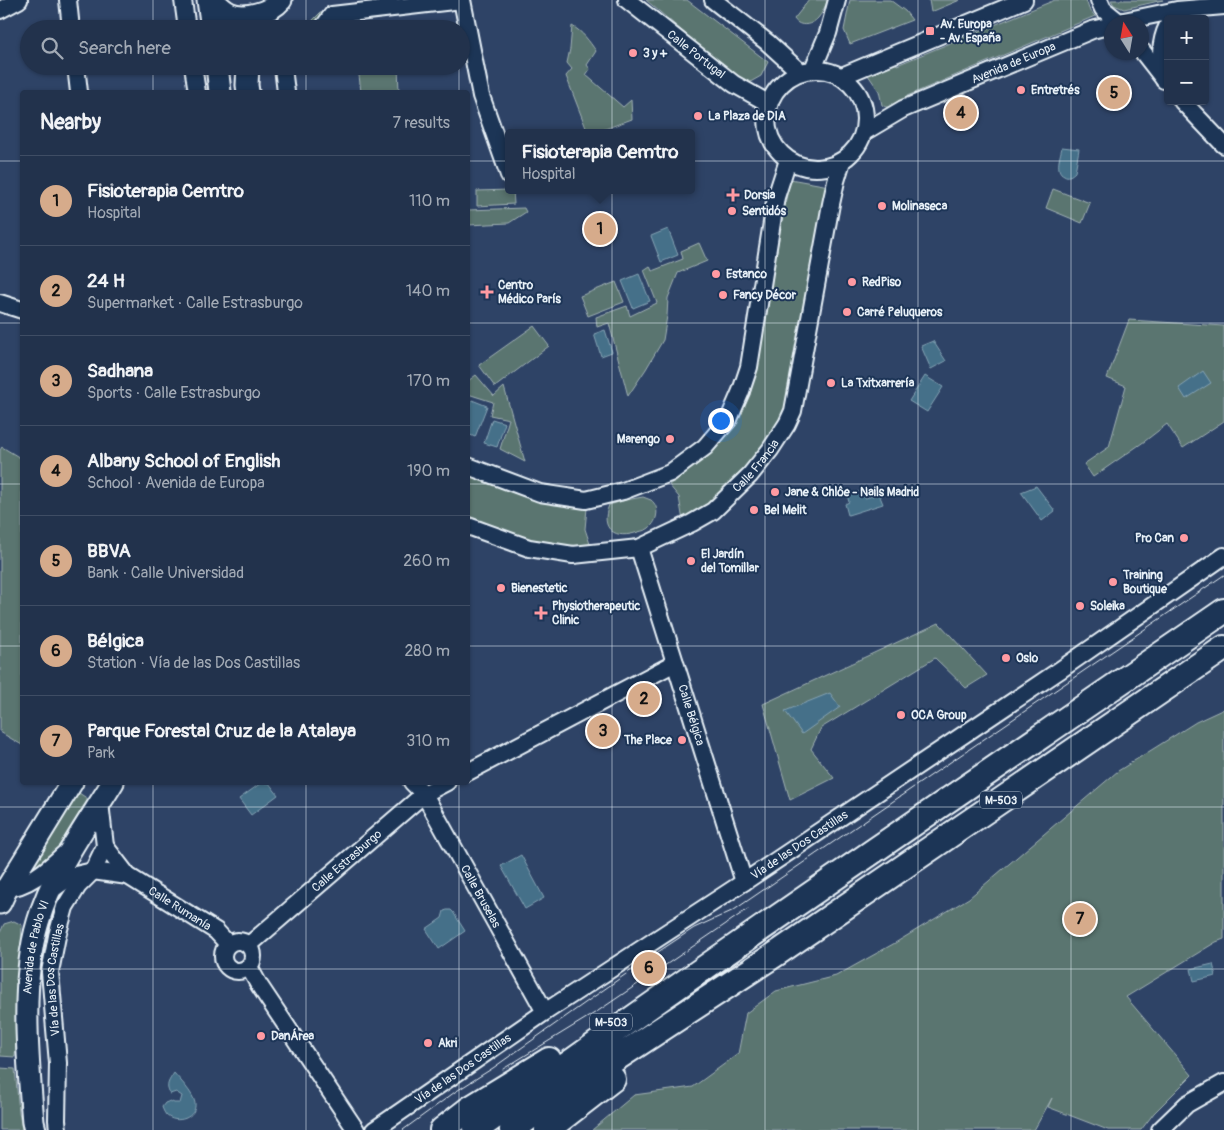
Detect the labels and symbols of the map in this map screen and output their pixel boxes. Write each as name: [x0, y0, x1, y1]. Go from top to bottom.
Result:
north arrow: [1104, 15, 1149, 60]
place label: Av. Europa - Av. España: [940, 17, 1001, 46]
marker: Av. Europa - Av. España: [924, 25, 936, 37]
street label: Calle Portugal: [664, 27, 728, 82]
street label: Avenida de Europa: [969, 39, 1058, 88]
place label: 3 y +: [643, 46, 668, 61]
marker: 3 y +: [627, 47, 639, 59]
pin: 5: [1098, 74, 1130, 112]
place label: Entretrés: [1031, 83, 1080, 98]
marker: Entretrés: [1015, 84, 1027, 96]
pin: 4: [945, 94, 977, 132]
place label: La Plaza de DIA: [708, 109, 786, 124]
marker: La Plaza de DIA: [692, 110, 704, 122]
marker: Dorsia: [726, 188, 740, 202]
place label: Dorsia: [744, 188, 776, 203]
place label: Molinaseca: [892, 199, 948, 214]
marker: Molinaseca: [876, 200, 888, 212]
place label: Sentidós: [742, 204, 787, 219]
marker: Sentidós: [726, 205, 738, 217]
pin: 1: [584, 210, 616, 248]
place label: Estanco: [726, 267, 768, 282]
marker: Estanco: [710, 268, 722, 280]
place label: RedPiso: [862, 275, 902, 290]
marker: RedPiso: [846, 276, 858, 288]
place label: Centro Médico París: [498, 278, 562, 307]
marker: Centro Médico París: [480, 285, 494, 299]
place label: Fancy Décor: [733, 288, 797, 303]
marker: Fancy Décor: [717, 289, 729, 301]
place label: Carré Peluqueros: [857, 305, 943, 320]
marker: Carré Peluqueros: [841, 306, 853, 318]
place label: La Txitxarrería: [841, 376, 915, 391]
marker: La Txitxarrería: [825, 377, 837, 389]
your location: [708, 408, 734, 434]
place label: Marengo: [617, 432, 661, 447]
marker: Marengo: [664, 433, 676, 445]
street label: Calle Francia: [730, 437, 783, 496]
place label: Jane & Chlôe - Nails Madrid: [785, 485, 919, 500]
marker: Jane & Chlôe - Nails Madrid: [769, 486, 781, 498]
place label: Bel Melit: [764, 503, 808, 518]
marker: Bel Melit: [748, 504, 760, 516]
place label: Pro Can: [1135, 531, 1174, 546]
marker: Pro Can: [1178, 532, 1190, 544]
place label: El Jardín del Tomillar: [701, 547, 760, 576]
marker: El Jardín del Tomillar: [685, 555, 697, 567]
place label: Training Boutique: [1122, 568, 1168, 597]
marker: Training Boutique: [1107, 576, 1119, 588]
place label: Bienestetic: [511, 581, 568, 596]
marker: Bienestetic: [495, 582, 507, 594]
place label: Physiotherapeutic Clinic: [552, 599, 640, 628]
place label: Soleika: [1090, 599, 1125, 614]
marker: Soleika: [1074, 600, 1086, 612]
marker: Physiotherapeutic Clinic: [534, 606, 548, 620]
place label: Oslo: [1016, 651, 1039, 666]
marker: Oslo: [1000, 652, 1012, 664]
pin: 2: [628, 680, 660, 718]
street label: Calle Bélgica: [674, 683, 708, 748]
place label: OCA Group: [911, 708, 967, 723]
marker: OCA Group: [895, 709, 907, 721]
pin: 3: [587, 712, 619, 750]
place label: The Place: [623, 733, 673, 748]
marker: The Place: [676, 734, 688, 746]
road number: M-503: [980, 792, 1022, 808]
street label: Vía de las Dos Castillas: [748, 807, 851, 883]
street label: Calle Estrasburgo: [309, 826, 386, 895]
street label: Calle Bruselas: [457, 863, 504, 931]
street label: Calle Rumanía: [145, 884, 214, 934]
street label: Avenida de Pablo VI: [20, 898, 53, 995]
pin: 7: [1064, 900, 1096, 938]
street label: Vía de las Dos Castillas: [43, 921, 68, 1037]
pin: 6: [633, 949, 665, 987]
road number: M-503: [590, 1014, 632, 1030]
place label: DanÁrea: [271, 1028, 315, 1044]
marker: DanÁrea: [255, 1030, 267, 1042]
street label: Vía de las Dos Castillas: [412, 1030, 515, 1108]
place label: Akri: [438, 1036, 457, 1051]
marker: Akri: [422, 1037, 434, 1049]

